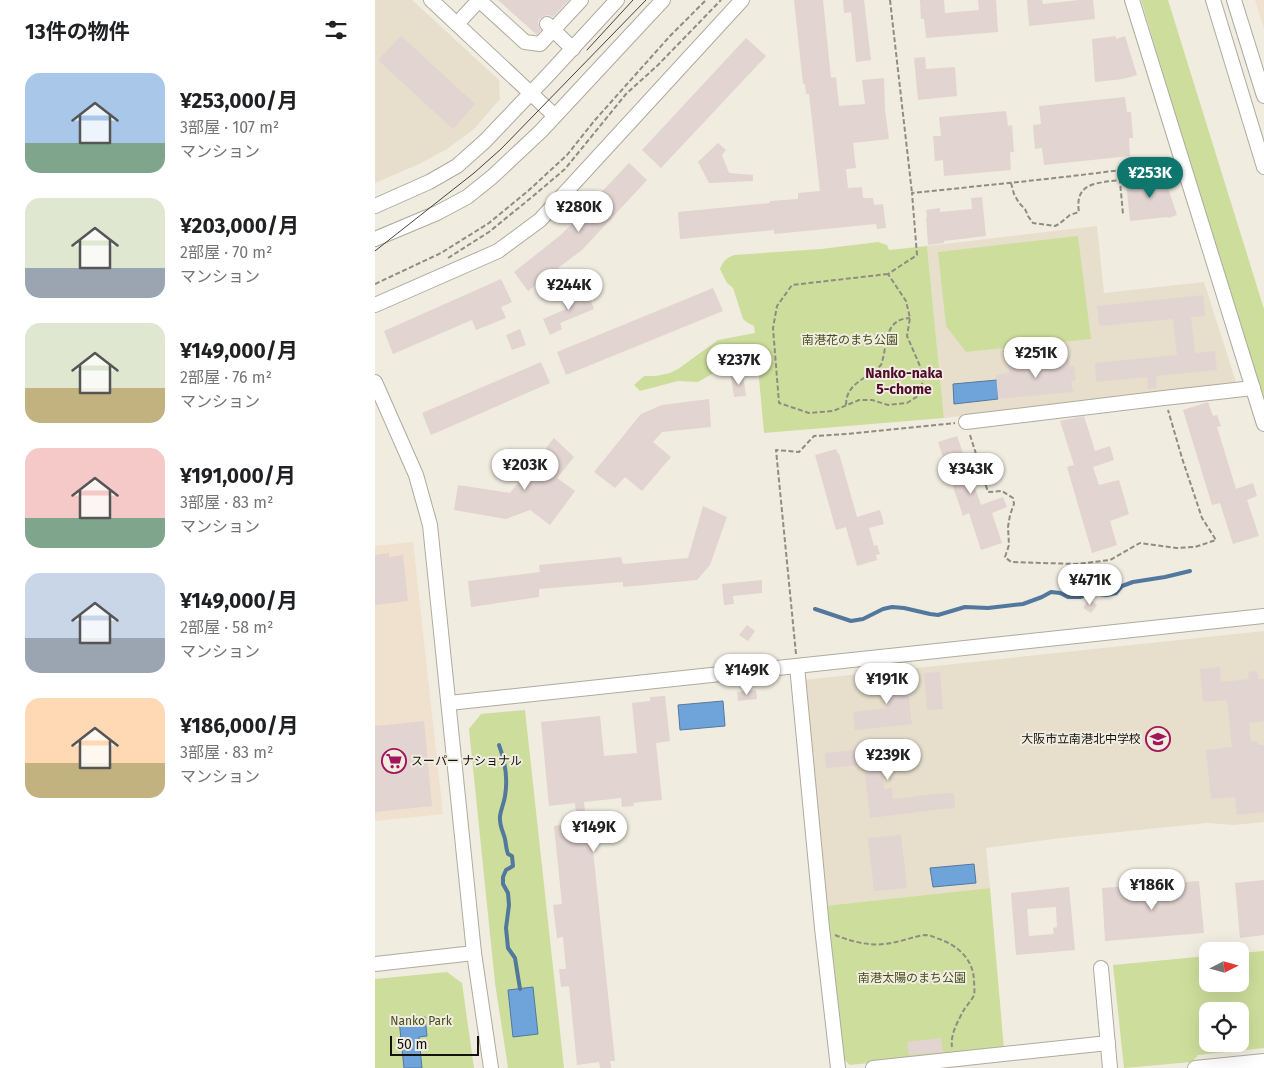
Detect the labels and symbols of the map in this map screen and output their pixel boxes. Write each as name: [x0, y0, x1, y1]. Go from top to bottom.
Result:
pin: ¥253K: [1115, 156, 1185, 199]
pin: ¥280K: [544, 190, 614, 233]
pin: ¥244K: [534, 268, 604, 311]
park label: 南港花のまち公園: [802, 333, 898, 347]
pin: ¥251K: [1001, 336, 1071, 379]
pin: ¥237K: [704, 344, 774, 386]
district label: Nanko-naka 5-chome: [865, 365, 943, 398]
pin: ¥203K: [490, 448, 560, 491]
pin: ¥343K: [936, 452, 1006, 495]
pin: ¥471K: [1055, 564, 1125, 606]
pin: ¥149K: [712, 654, 782, 696]
pin: ¥191K: [852, 662, 922, 705]
school or university icon: 大阪市立南港北中学校: [1145, 726, 1171, 752]
place label: 大阪市立南港北中学校: [1021, 732, 1141, 746]
pin: ¥239K: [853, 738, 923, 781]
supermarket icon: スーパー ナショナル: [381, 748, 407, 774]
place label: スーパー ナショナル: [411, 754, 522, 768]
pin: ¥149K: [559, 810, 629, 853]
pin: ¥186K: [1117, 868, 1187, 911]
north arrow: [1199, 942, 1249, 992]
park label: 南港太陽のまち公園: [858, 971, 966, 985]
park label: Nanko Park: [390, 1014, 453, 1028]
scale bar: [390, 1033, 479, 1056]

